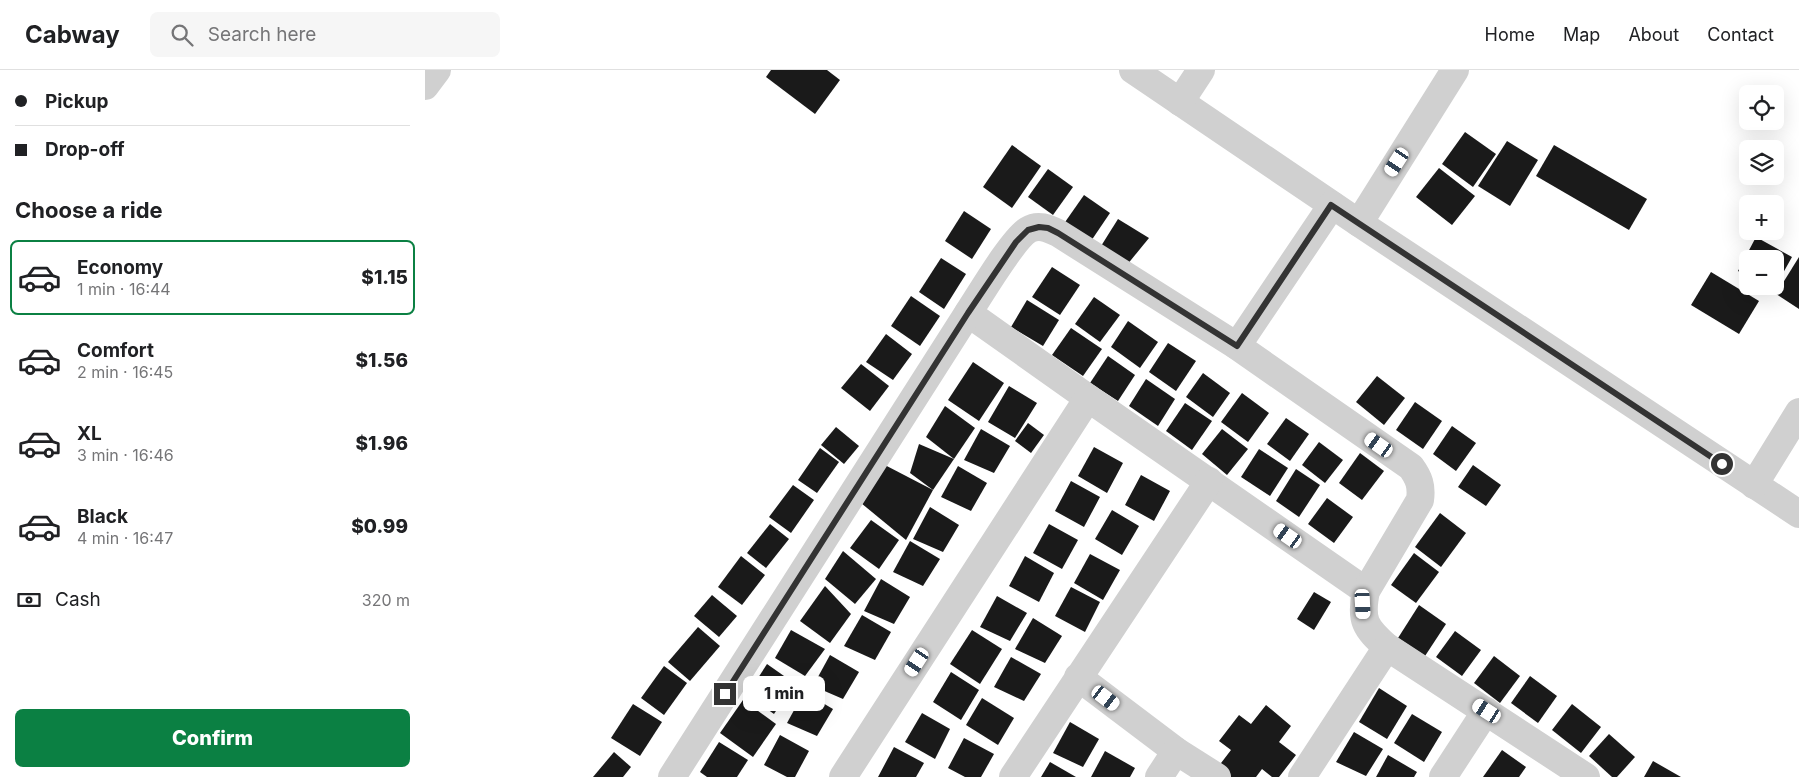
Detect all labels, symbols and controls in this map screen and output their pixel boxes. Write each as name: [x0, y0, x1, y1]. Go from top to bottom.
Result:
search box: [150, 12, 500, 57]
text: Cabway: [25, 20, 120, 49]
icon: search: [168, 21, 196, 49]
text: Search here: [208, 23, 316, 46]
text: Home: [1485, 24, 1535, 45]
text: Map: [1563, 24, 1600, 45]
text: About: [1628, 24, 1679, 45]
text: Contact: [1707, 24, 1774, 45]
map controls: [1739, 85, 1784, 295]
button: locate: [1739, 85, 1784, 130]
text: Pickup: [45, 90, 108, 113]
text: Drop-off: [45, 138, 125, 161]
button: layers: [1739, 140, 1784, 185]
car: [1382, 145, 1411, 179]
button: +: [1739, 195, 1784, 240]
text: Choose a ride: [15, 197, 163, 223]
button: −: [1739, 250, 1784, 295]
icon: car: [17, 255, 62, 300]
text: Economy: [77, 256, 163, 279]
text: $1.15: [361, 266, 408, 289]
text: 1 min · 16:44: [77, 279, 171, 299]
icon: car: [17, 338, 62, 383]
text: Comfort: [77, 339, 154, 362]
text: $1.56: [355, 349, 408, 372]
text: 2 min · 16:45: [77, 362, 173, 382]
icon: car: [17, 421, 62, 466]
text: XL: [77, 422, 102, 445]
car: [1362, 430, 1395, 460]
text: $1.96: [356, 432, 408, 455]
text: 3 min · 16:46: [77, 445, 174, 465]
route start: [1711, 453, 1733, 475]
icon: car: [17, 504, 62, 549]
text: Black: [77, 505, 128, 528]
text: $0.99: [351, 515, 408, 538]
car: [1271, 521, 1304, 551]
text: 4 min · 16:47: [77, 528, 173, 548]
icon: cash: [15, 586, 43, 614]
text: Cash: [55, 588, 101, 611]
car: [1354, 589, 1371, 619]
text: 320 m: [362, 590, 410, 610]
car: [902, 645, 931, 679]
callout: 1 min: [743, 676, 825, 712]
route end: [714, 683, 736, 705]
text: 1 min: [764, 683, 804, 703]
car: [1089, 683, 1122, 713]
car: [1470, 697, 1503, 725]
button: Confirm: [15, 709, 410, 767]

